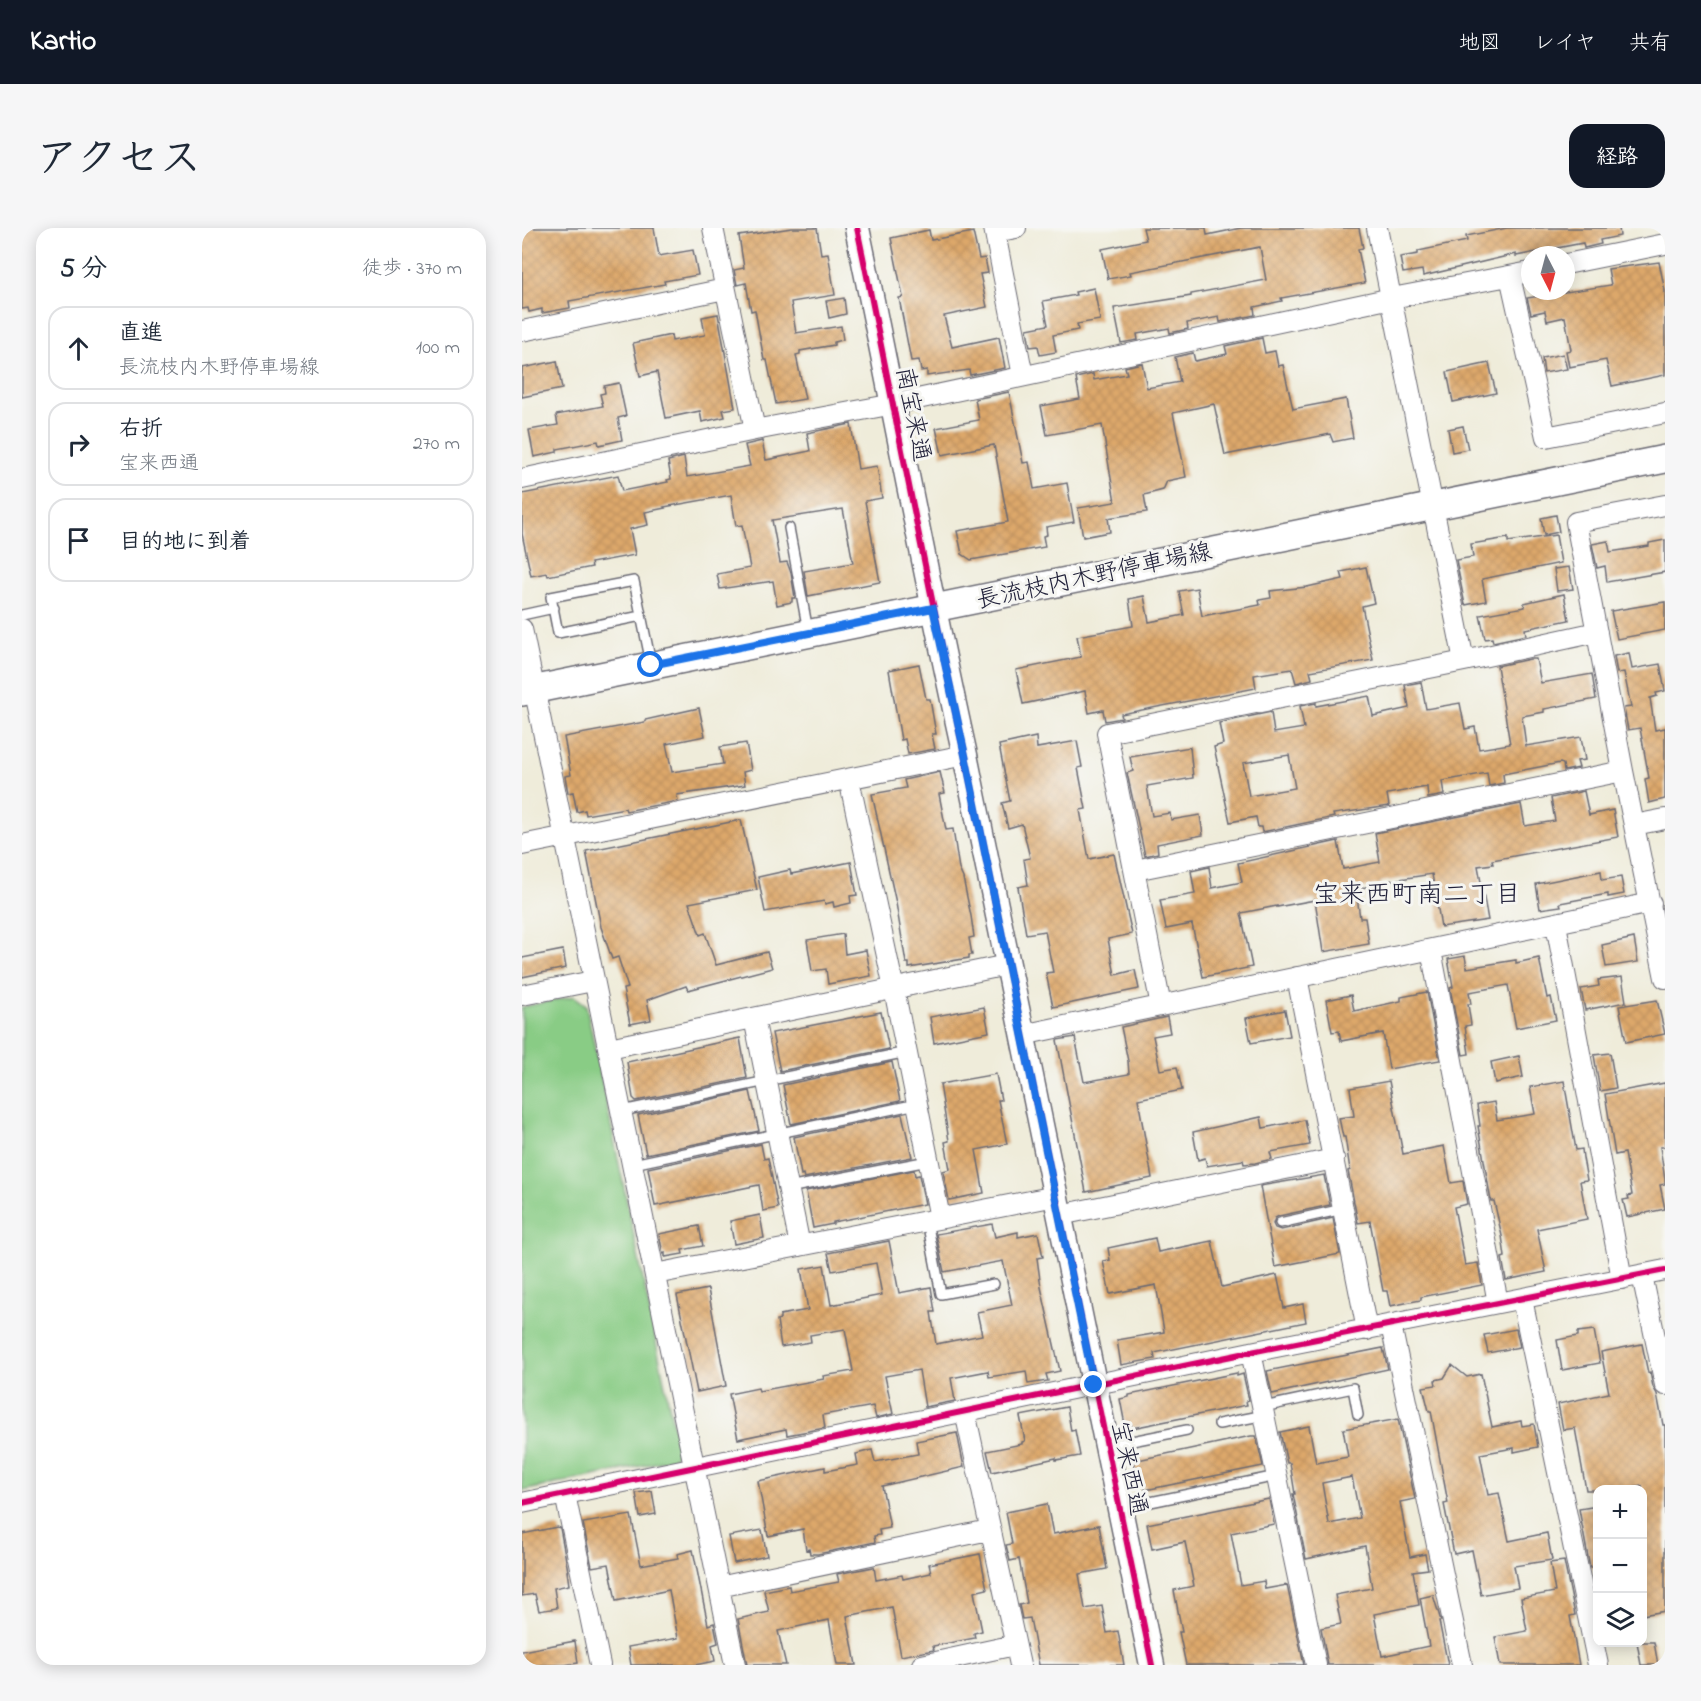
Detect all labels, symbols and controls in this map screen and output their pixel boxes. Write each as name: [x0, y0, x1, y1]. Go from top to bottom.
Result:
text: Kartio: [30, 22, 96, 63]
text: 地図: [1459, 29, 1501, 59]
text: レイヤ: [1534, 29, 1596, 59]
text: 共有: [1629, 29, 1671, 59]
button: 経路: [1569, 124, 1665, 188]
text: アクセス: [36, 130, 201, 191]
north arrow: [1521, 246, 1575, 300]
text: 5 分: [60, 251, 107, 289]
text: 徒歩 · 370 m: [362, 255, 462, 284]
text: 直進: [119, 318, 163, 350]
icon: ahead: [62, 332, 95, 365]
text: 100 m: [416, 334, 460, 363]
text: 長流枝内木野停車場線: [119, 354, 319, 383]
street label: 南宝来通: [885, 364, 938, 465]
text: 右折: [119, 414, 163, 446]
icon: right: [62, 428, 95, 461]
text: 270 m: [413, 430, 460, 459]
text: 宝来西通: [119, 450, 199, 479]
icon: arrive: [62, 524, 95, 557]
text: 目的地に到着: [119, 527, 251, 559]
street label: 長流枝内木野停車場線: [974, 535, 1216, 620]
route start: [637, 651, 663, 677]
district label: 宝来西町南二丁目: [1313, 877, 1521, 915]
route end: [1080, 1371, 1106, 1397]
street label: 宝来西通: [1100, 1418, 1155, 1519]
map controls: [1593, 1485, 1647, 1647]
button: +: [1593, 1485, 1647, 1539]
button: −: [1593, 1539, 1647, 1593]
button: layers: [1593, 1593, 1647, 1647]

